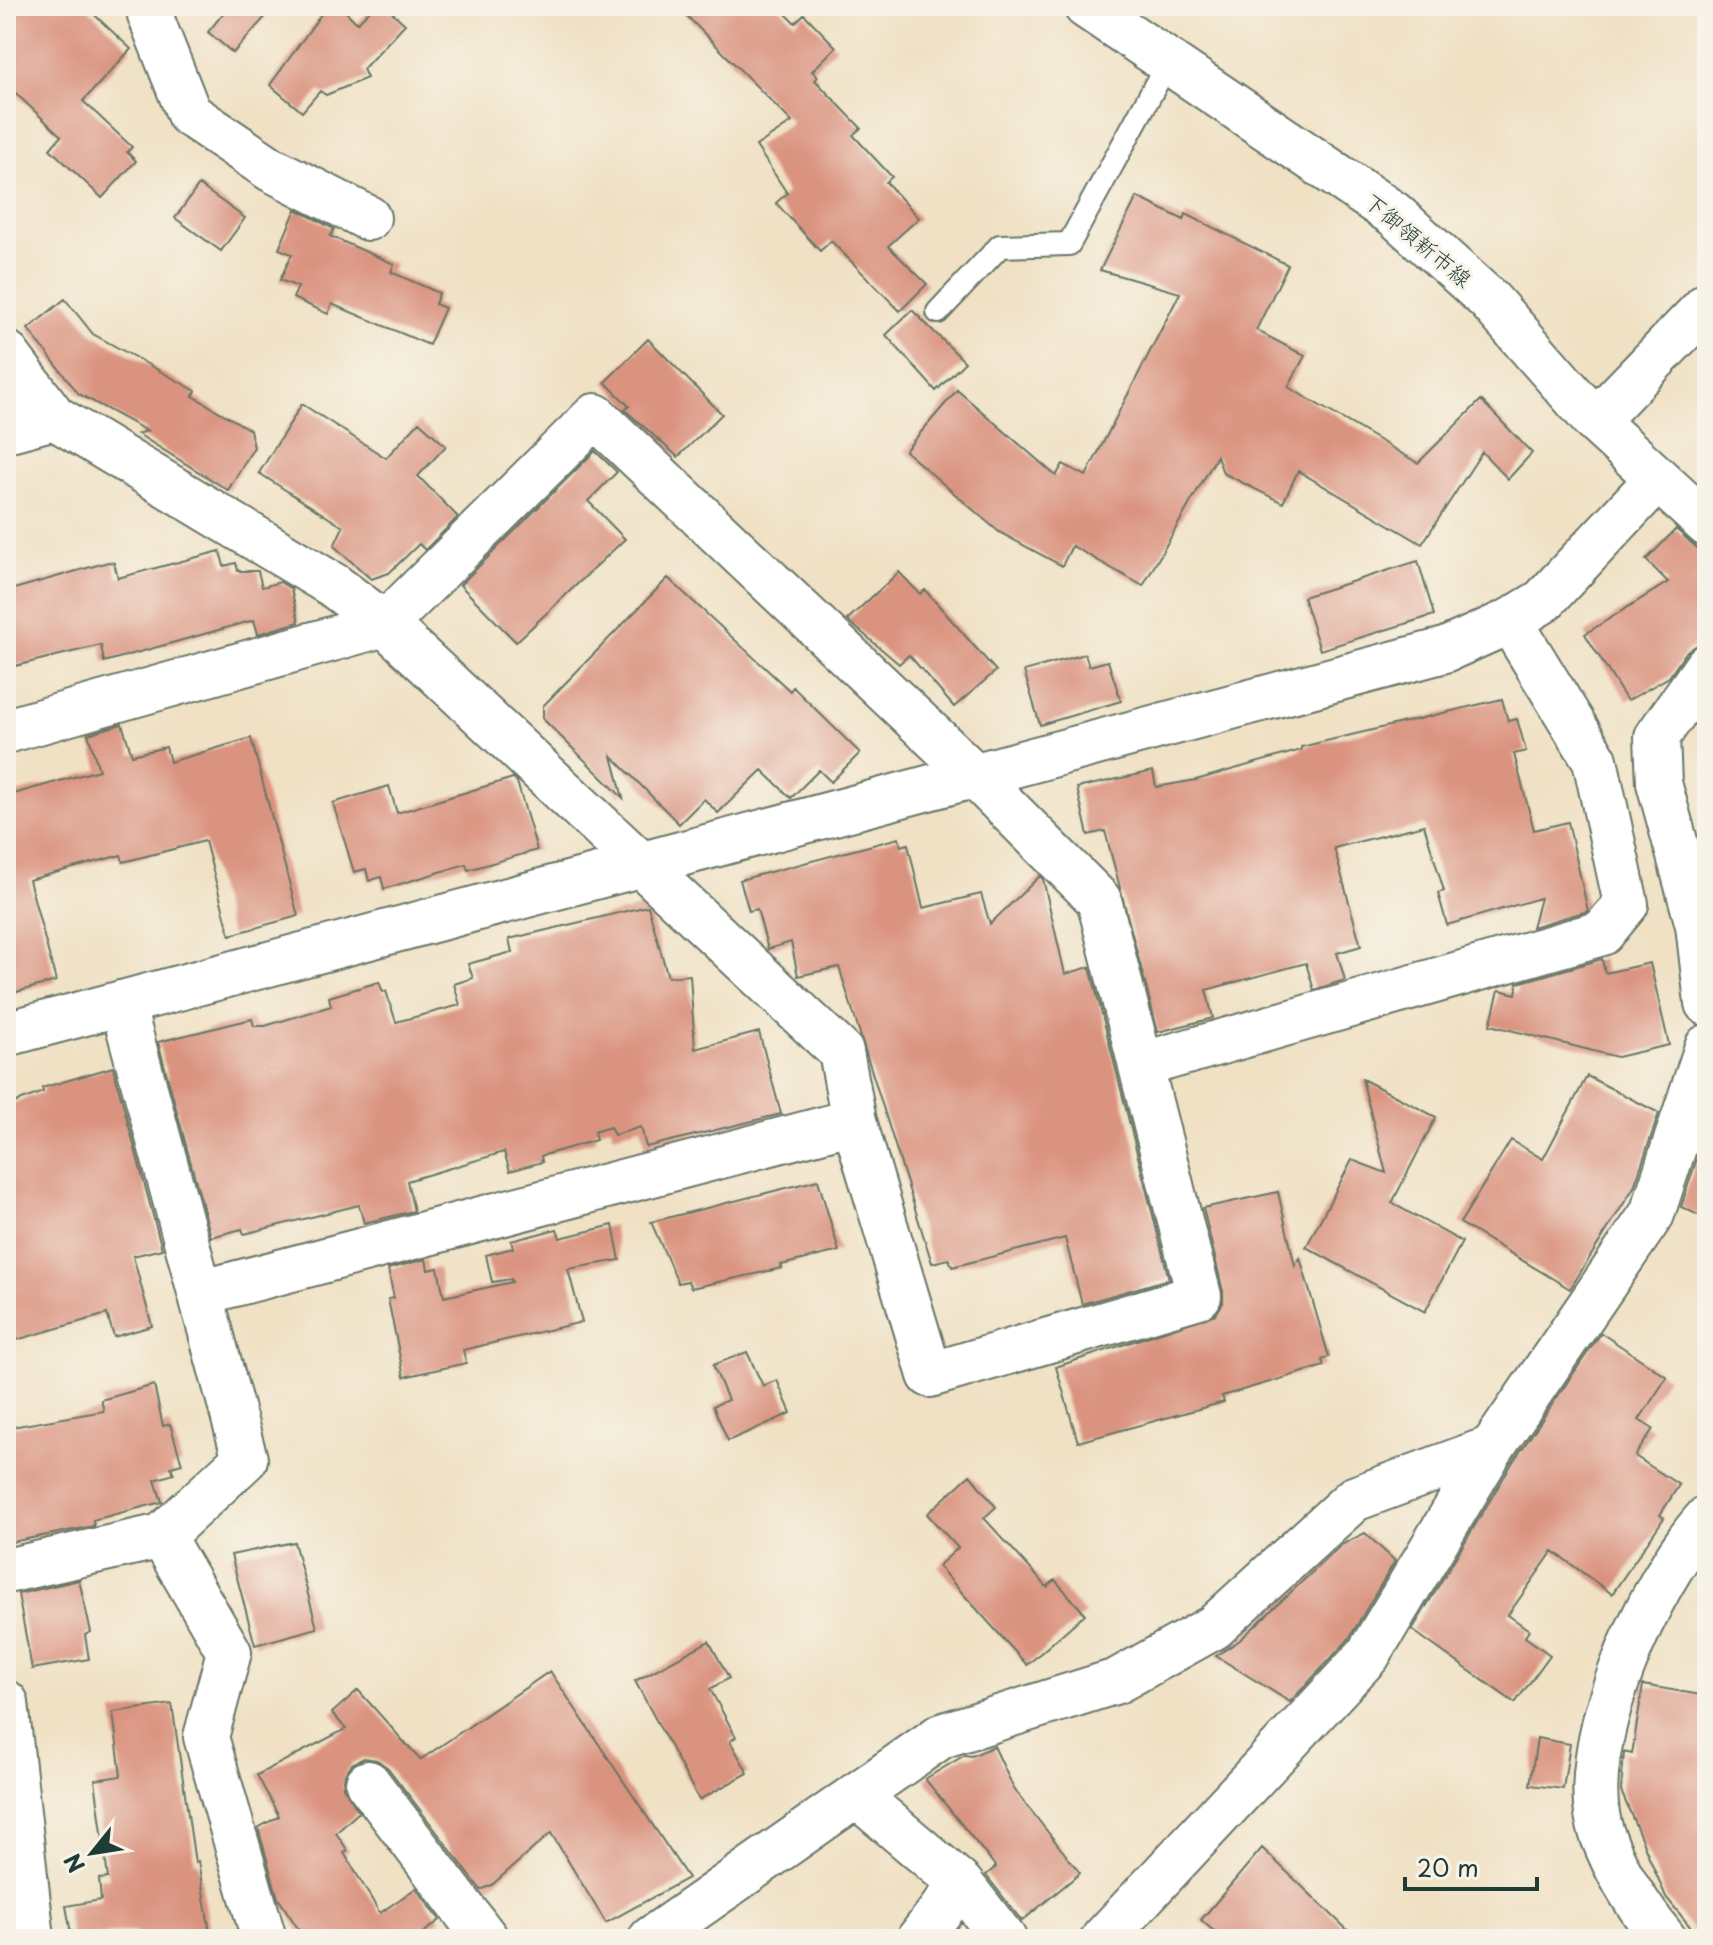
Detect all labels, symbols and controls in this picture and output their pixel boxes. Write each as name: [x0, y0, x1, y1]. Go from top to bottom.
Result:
street label: 下御領新市線: [1358, 184, 1480, 294]
north arrow: [52, 1813, 132, 1893]
scale bar: [1405, 1841, 1537, 1891]
text: N: [55, 1848, 92, 1880]
text: 20 m: [1417, 1849, 1479, 1885]

